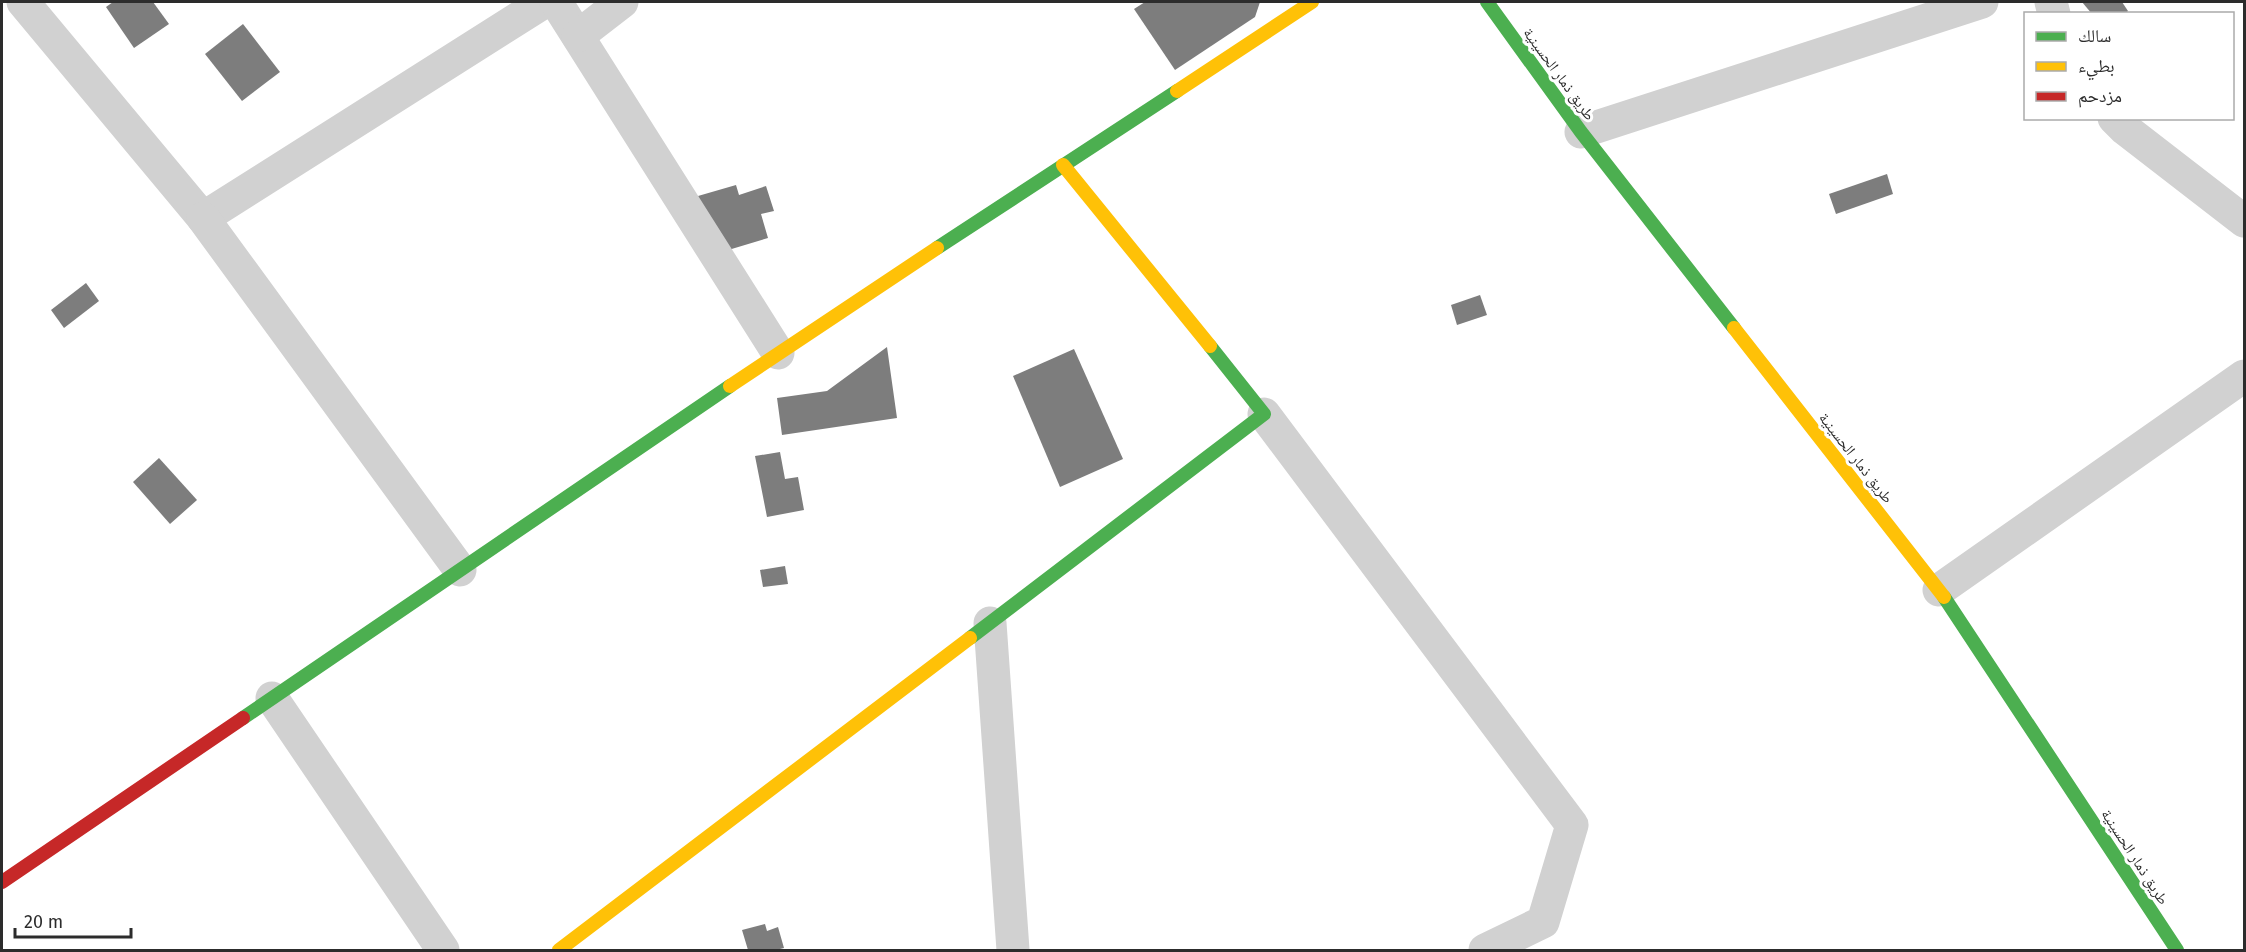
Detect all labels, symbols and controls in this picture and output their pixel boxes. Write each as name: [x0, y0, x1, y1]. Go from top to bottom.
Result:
legend: [2024, 12, 2234, 120]
street label: طريق ذمار الحسينية: [1519, 24, 1599, 124]
text: سالك: [2078, 25, 2111, 47]
text: بطيء: [2078, 55, 2115, 81]
text: مزدحم: [2078, 85, 2122, 108]
street label: طريق ذمار الحسينية: [1814, 409, 1897, 508]
street label: طريق ذمار الحسينية: [2097, 806, 2173, 909]
scale bar: [15, 901, 130, 939]
text: 20 m: [24, 911, 63, 933]

